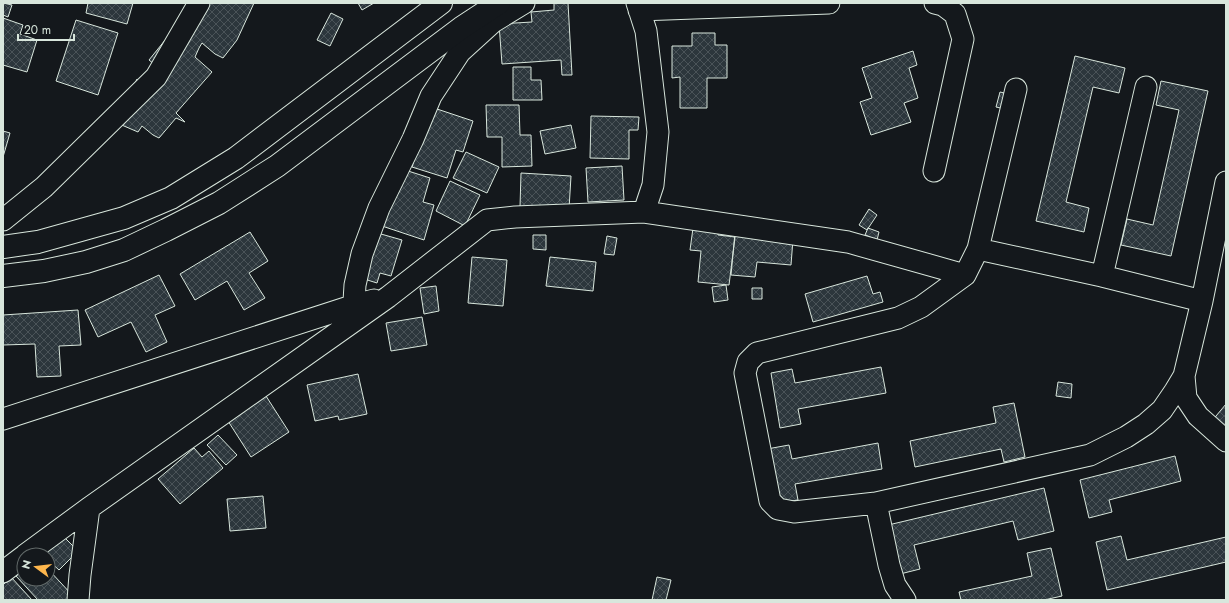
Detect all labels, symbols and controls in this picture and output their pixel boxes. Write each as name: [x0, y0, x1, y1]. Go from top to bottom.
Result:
scale bar: [18, 16, 74, 42]
text: 20 m: [24, 21, 51, 39]
north arrow: [16, 547, 56, 587]
text: N: [17, 558, 35, 571]

